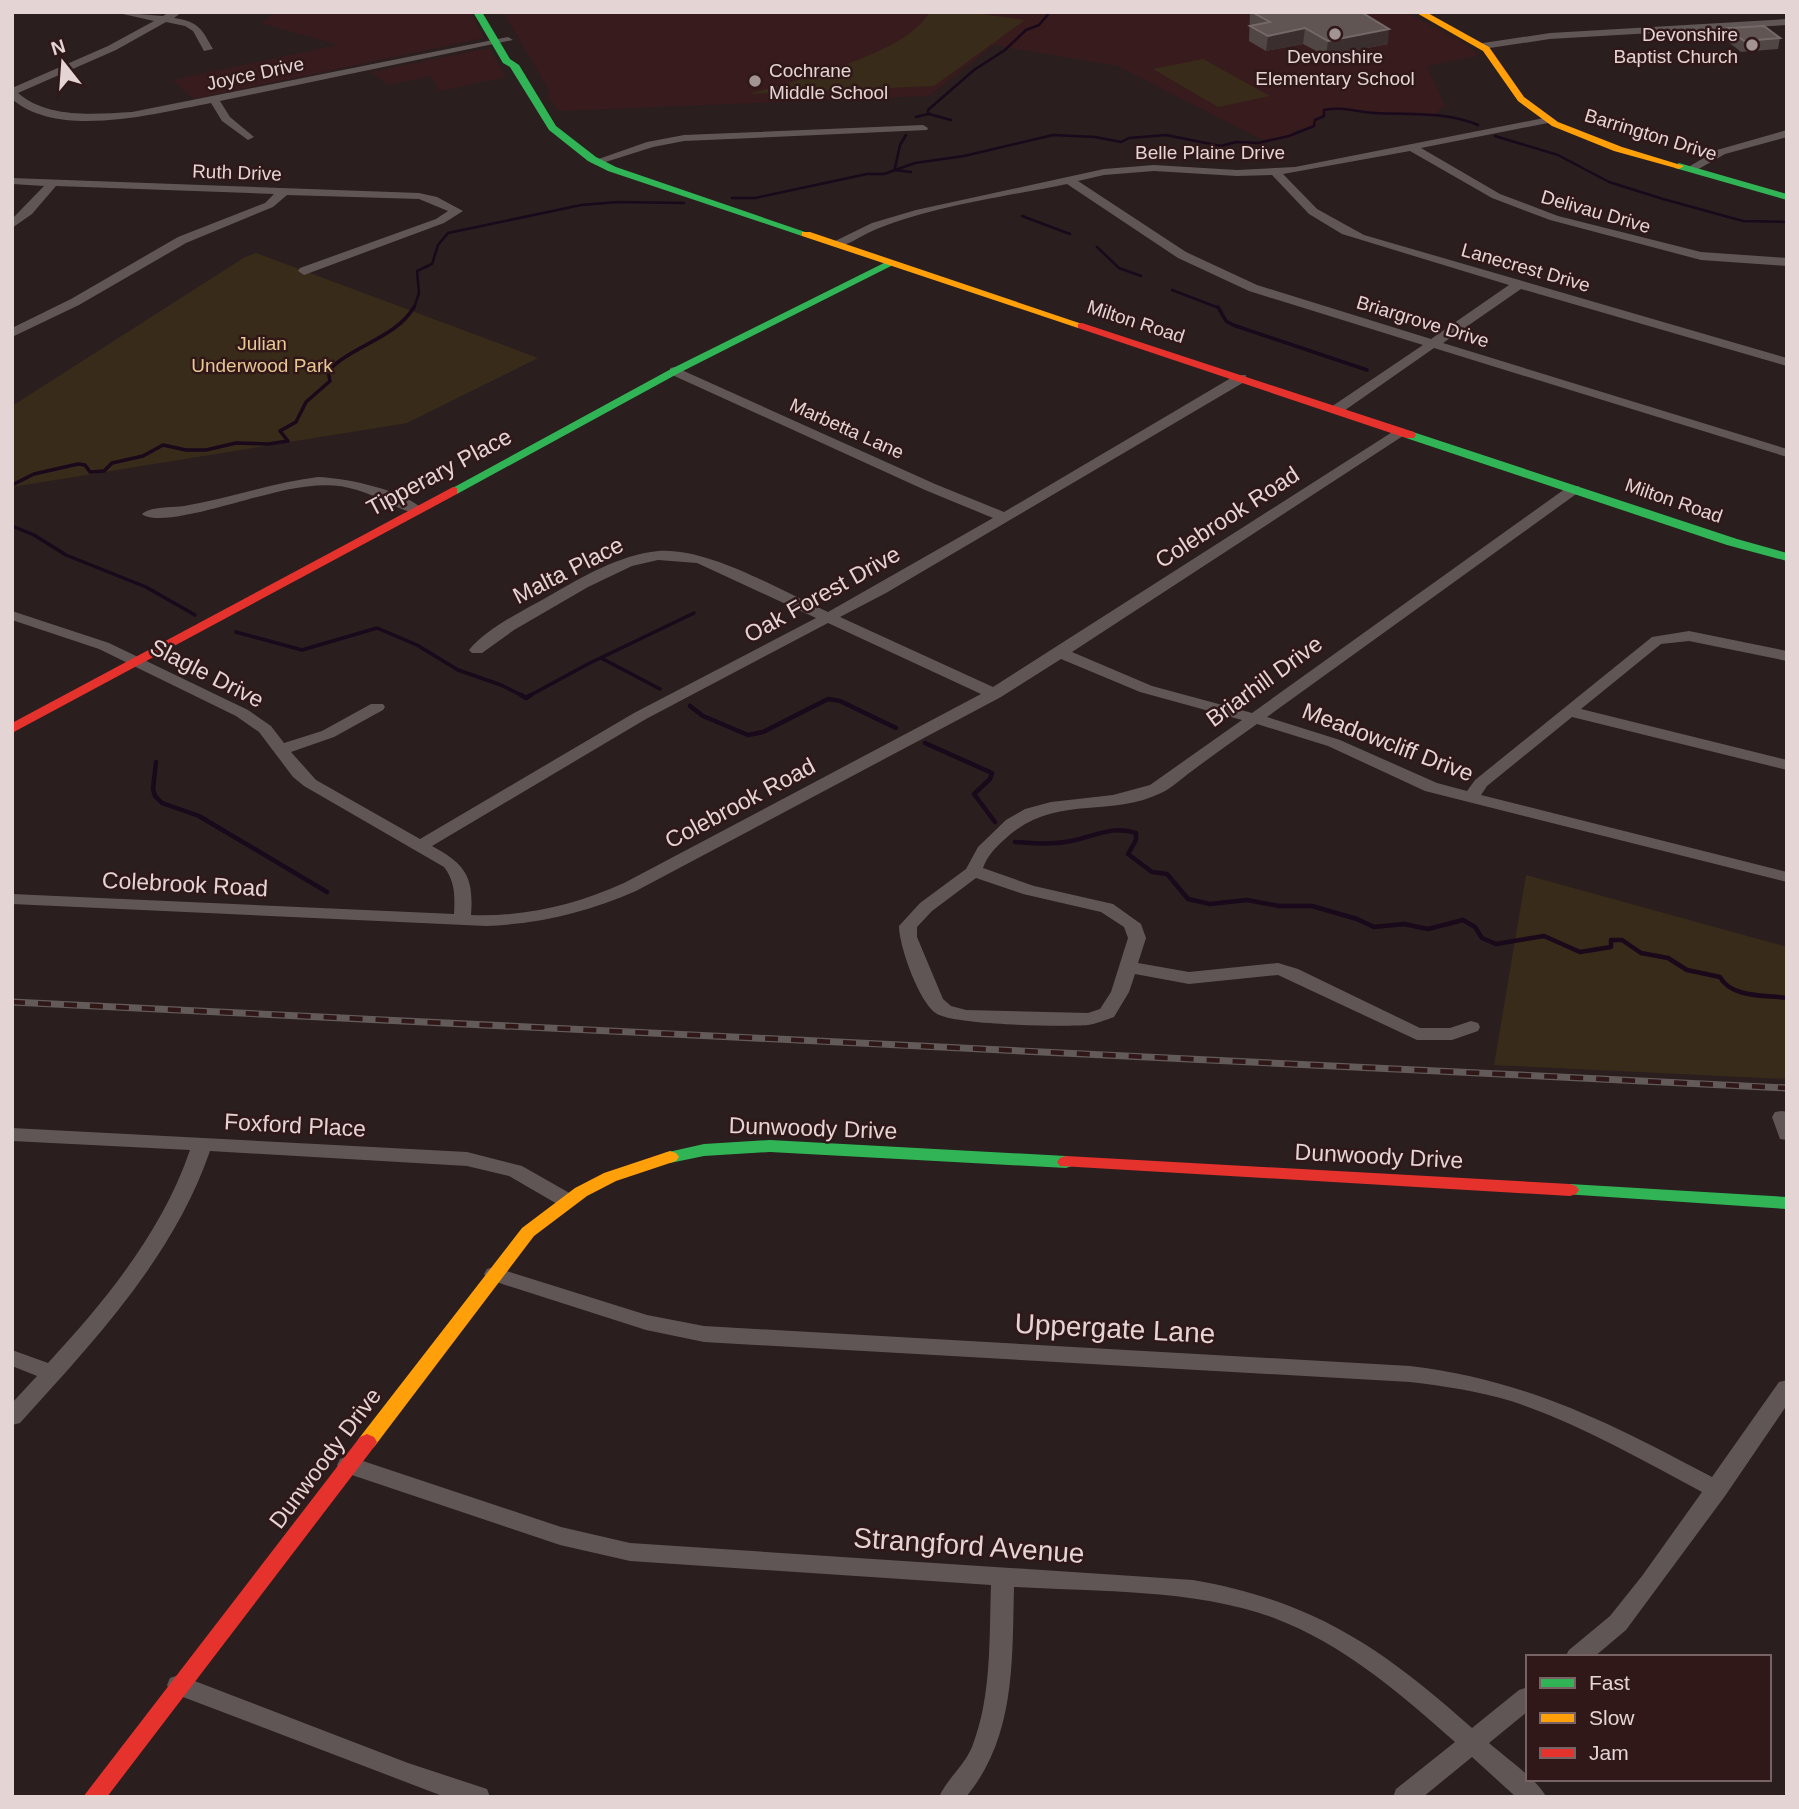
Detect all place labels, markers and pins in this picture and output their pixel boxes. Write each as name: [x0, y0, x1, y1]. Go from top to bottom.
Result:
place label: Devonshire Baptist Church: [1613, 24, 1738, 67]
marker: Devonshire Elementary School: [1327, 26, 1343, 42]
marker: Devonshire Baptist Church: [1744, 37, 1760, 53]
place label: Devonshire Elementary School: [1255, 46, 1415, 89]
place label: Cochrane Middle School: [769, 60, 888, 103]
marker: Cochrane Middle School: [747, 73, 763, 89]

